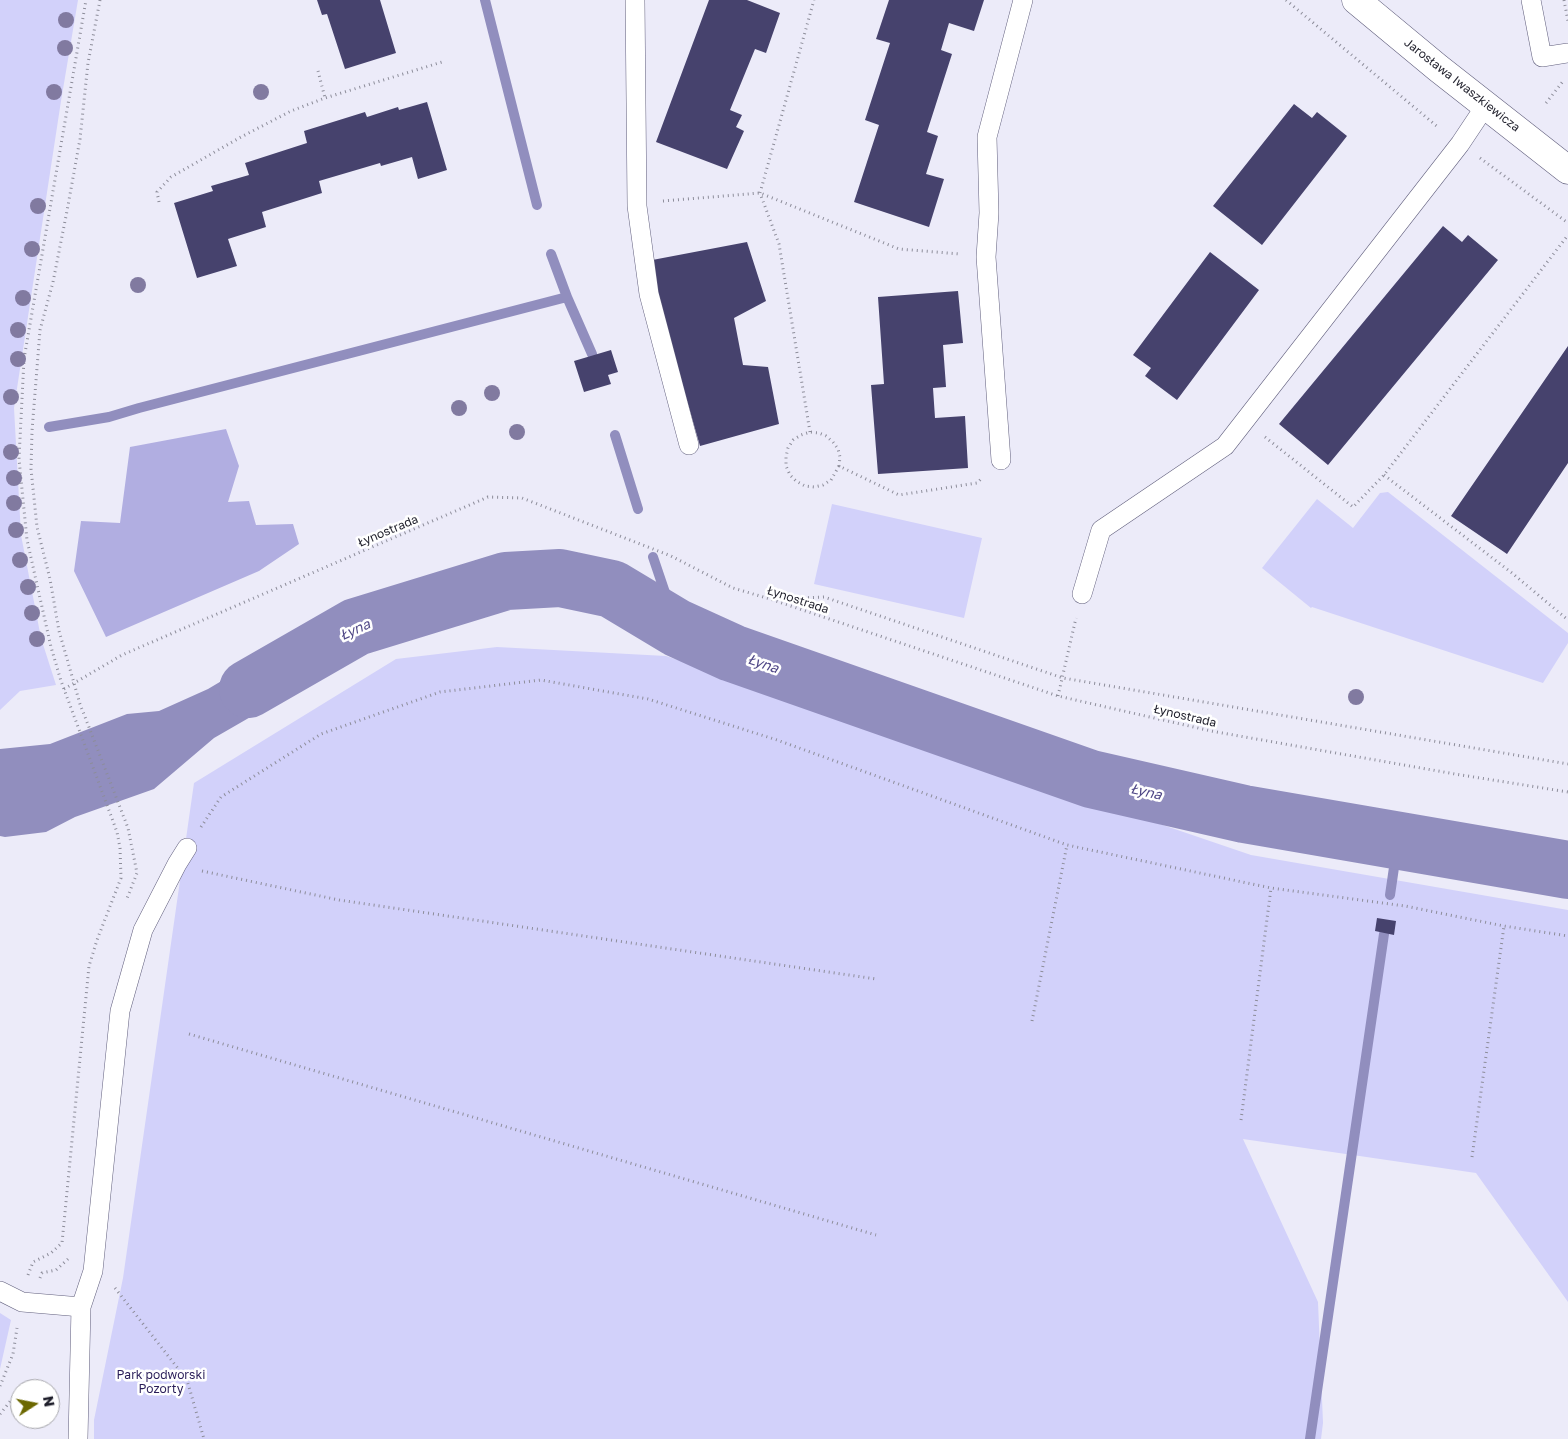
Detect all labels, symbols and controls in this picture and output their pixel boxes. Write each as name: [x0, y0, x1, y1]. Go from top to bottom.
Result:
street label: Jarosława Iwaszkiewicza: [1401, 35, 1523, 135]
street label: Łynostrada: [356, 512, 420, 550]
street label: Łynostrada: [765, 583, 831, 617]
water label: Łyna: [337, 616, 373, 644]
water label: Łyna: [745, 651, 781, 677]
street label: Łynostrada: [1152, 702, 1218, 730]
water label: Łyna: [1129, 780, 1163, 804]
park label: Park podworski Pozorty: [117, 1368, 205, 1396]
north arrow: [10, 1379, 60, 1429]
text: N: [40, 1394, 59, 1408]

